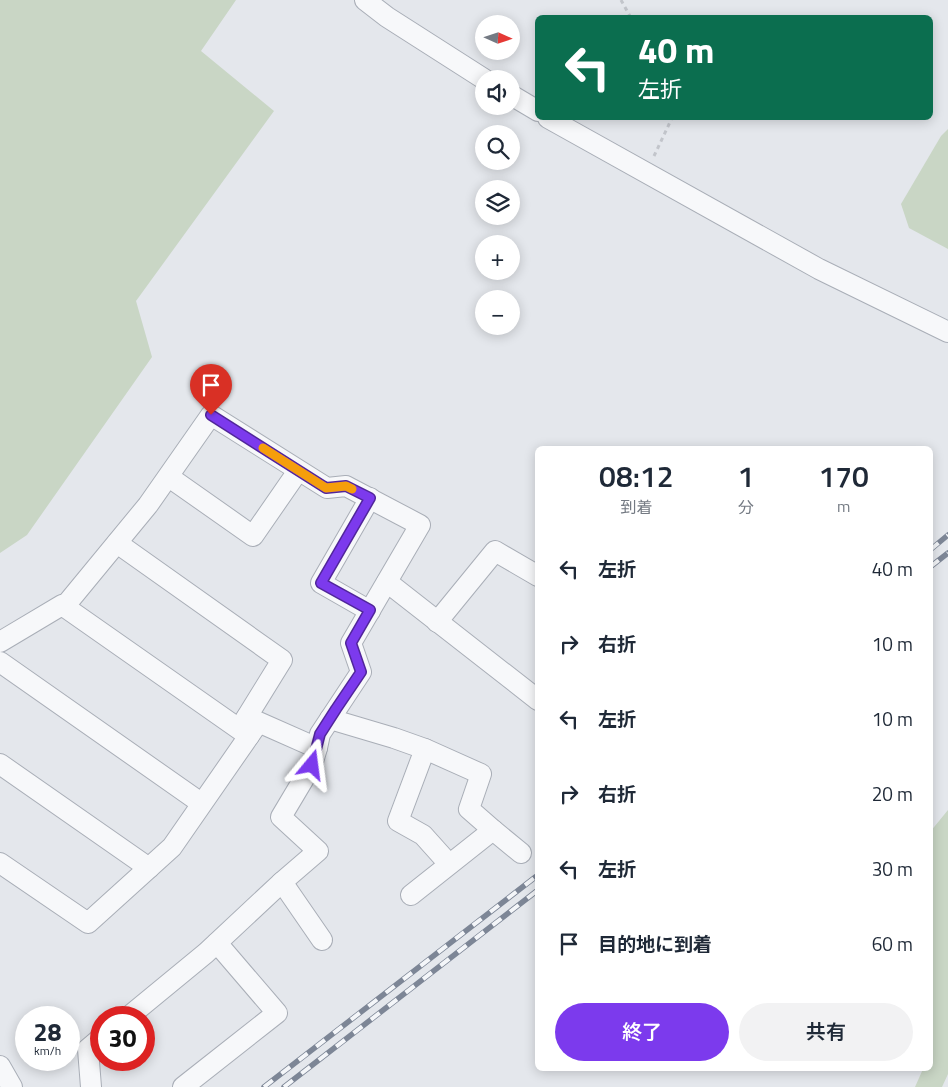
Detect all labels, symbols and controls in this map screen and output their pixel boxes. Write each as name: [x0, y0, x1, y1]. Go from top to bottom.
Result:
north arrow: [475, 15, 520, 60]
map controls: [475, 15, 520, 335]
text: 40 m: [638, 23, 714, 77]
icon: left: [555, 35, 620, 100]
button: sound: [475, 70, 520, 115]
text: 左折: [638, 72, 682, 106]
button: search: [475, 125, 520, 170]
button: layers: [475, 180, 520, 225]
button: +: [475, 235, 520, 280]
button: −: [475, 290, 520, 335]
pin: [190, 364, 232, 415]
icon: arrive: [197, 371, 225, 399]
text: 08:12: [599, 453, 673, 499]
text: 1: [738, 453, 754, 499]
text: 170: [818, 453, 869, 499]
text: m: [837, 494, 850, 518]
text: 到着: [620, 495, 652, 519]
text: 分: [738, 495, 754, 519]
text: 左折: [598, 554, 636, 583]
text: 40 m: [872, 554, 913, 583]
icon: left: [555, 555, 583, 583]
text: 右折: [598, 629, 636, 658]
text: 10 m: [872, 629, 913, 658]
icon: right: [555, 630, 583, 658]
text: 左折: [598, 704, 636, 733]
text: 10 m: [872, 704, 913, 733]
icon: left: [555, 705, 583, 733]
position arrow: [285, 738, 337, 790]
text: 右折: [598, 779, 636, 808]
text: 20 m: [872, 779, 913, 808]
icon: right: [555, 780, 583, 808]
text: 左折: [598, 854, 636, 883]
text: 30 m: [872, 854, 913, 883]
icon: left: [555, 855, 583, 883]
text: 目的地に到着: [598, 929, 712, 958]
text: 60 m: [872, 929, 913, 958]
icon: arrive: [555, 930, 583, 958]
button: 終了: [555, 1003, 729, 1061]
button: 共有: [739, 1003, 913, 1061]
speed limit sign: 30: [90, 1006, 155, 1071]
text: 28: [33, 1013, 62, 1051]
text: km/h: [34, 1041, 61, 1060]

